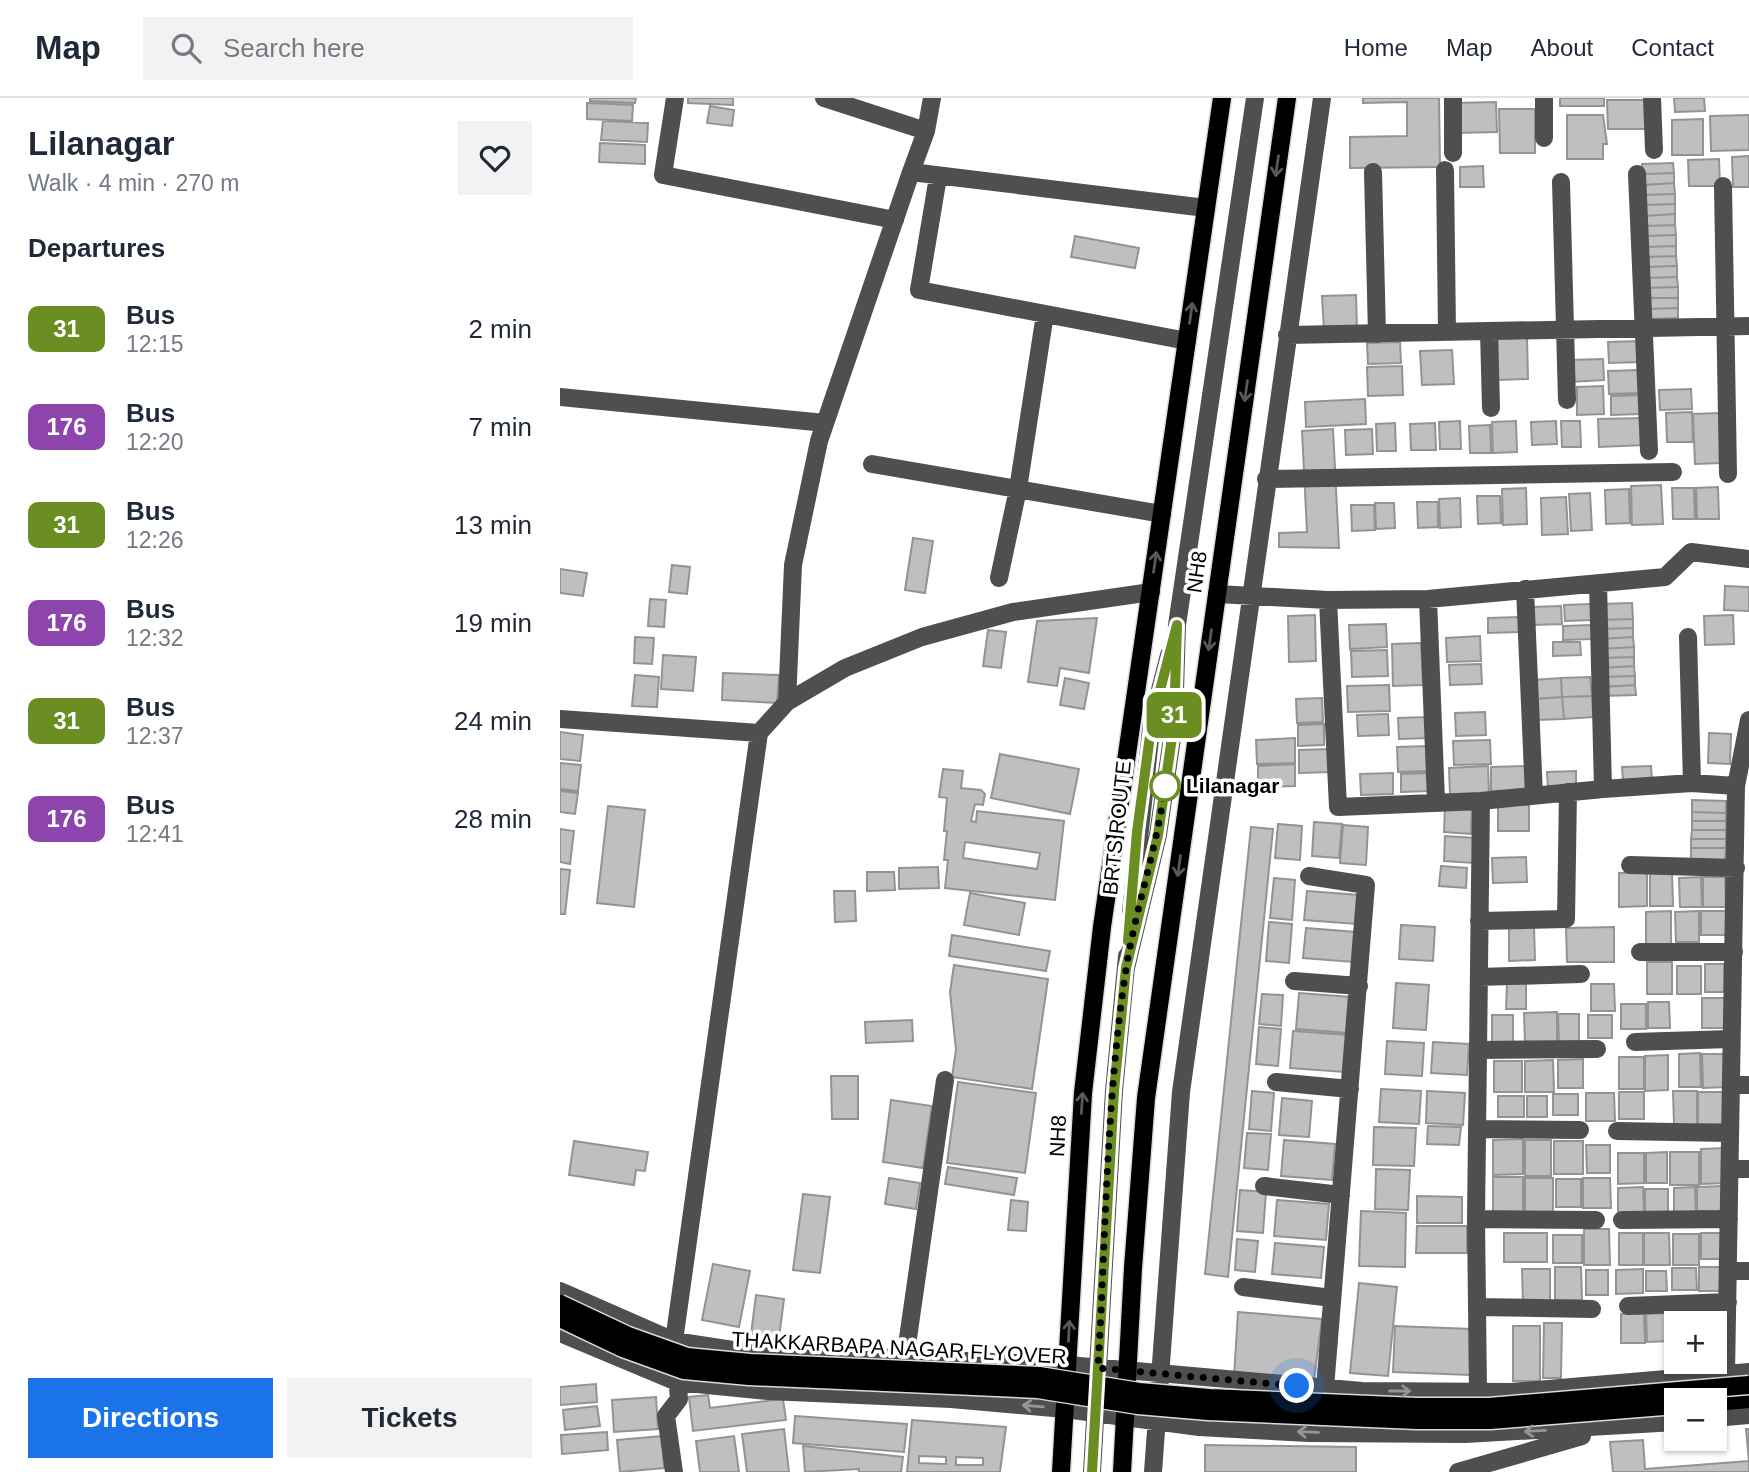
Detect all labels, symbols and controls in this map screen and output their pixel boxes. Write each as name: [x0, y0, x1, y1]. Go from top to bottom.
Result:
search box: [143, 17, 633, 80]
text: Map: [35, 29, 101, 66]
icon: search: [167, 29, 205, 67]
text: Search here: [223, 33, 365, 63]
text: Home: [1344, 34, 1408, 61]
text: Map: [1446, 34, 1493, 61]
text: About: [1531, 34, 1593, 61]
text: Contact: [1631, 34, 1714, 61]
button: heart: [458, 121, 532, 195]
text: Lilanagar: [28, 125, 175, 162]
one-way arrow: [1271, 154, 1284, 176]
text: Walk · 4 min · 270 m: [28, 170, 239, 196]
text: Departures: [28, 233, 165, 263]
text: Bus: [126, 300, 175, 330]
one-way arrow: [1185, 302, 1198, 325]
text: 2 min: [468, 314, 532, 344]
text: 31: [53, 315, 80, 342]
text: 12:15: [126, 331, 184, 357]
one-way arrow: [1239, 379, 1252, 402]
text: Bus: [126, 398, 175, 428]
text: 7 min: [468, 412, 532, 442]
text: 176: [46, 413, 87, 440]
text: 12:20: [126, 429, 184, 455]
text: Bus: [126, 496, 175, 526]
text: 13 min: [454, 510, 532, 540]
text: 31: [53, 511, 80, 538]
text: 12:26: [126, 527, 184, 553]
street label: NH8: [1182, 550, 1211, 594]
one-way arrow: [1149, 551, 1162, 574]
text: Bus: [126, 594, 175, 624]
text: 19 min: [454, 608, 532, 638]
text: 176: [46, 609, 87, 636]
text: 12:32: [126, 625, 184, 651]
one-way arrow: [1204, 628, 1217, 651]
text: Bus: [126, 692, 175, 722]
line badge: 31: [1142, 692, 1206, 738]
text: 31: [1161, 701, 1187, 728]
text: 24 min: [454, 706, 532, 736]
text: 31: [53, 707, 80, 734]
text: 12:37: [126, 723, 184, 749]
street label: BRTS ROUTE: [1098, 760, 1135, 896]
marker: Lilanagar: [1150, 771, 1180, 801]
place label: Lilanagar: [1186, 774, 1279, 797]
text: Bus: [126, 790, 175, 820]
text: 28 min: [454, 804, 532, 834]
text: 176: [46, 805, 87, 832]
text: 12:41: [126, 821, 184, 847]
one-way arrow: [1172, 854, 1185, 877]
one-way arrow: [1076, 1092, 1089, 1115]
street label: NH8: [1045, 1114, 1070, 1158]
map controls: [1664, 1311, 1727, 1451]
button: +: [1664, 1311, 1727, 1374]
one-way arrow: [1063, 1319, 1076, 1342]
street label: THAKKARBAPA NAGAR FLYOVER: [731, 1327, 1067, 1368]
your location: [1279, 1368, 1314, 1403]
button: Directions: [28, 1378, 273, 1458]
button: Tickets: [287, 1378, 532, 1458]
one-way arrow: [1388, 1384, 1411, 1398]
button: −: [1664, 1388, 1727, 1451]
one-way arrow: [1022, 1399, 1045, 1412]
one-way arrow: [1524, 1424, 1547, 1437]
one-way arrow: [1296, 1426, 1319, 1439]

